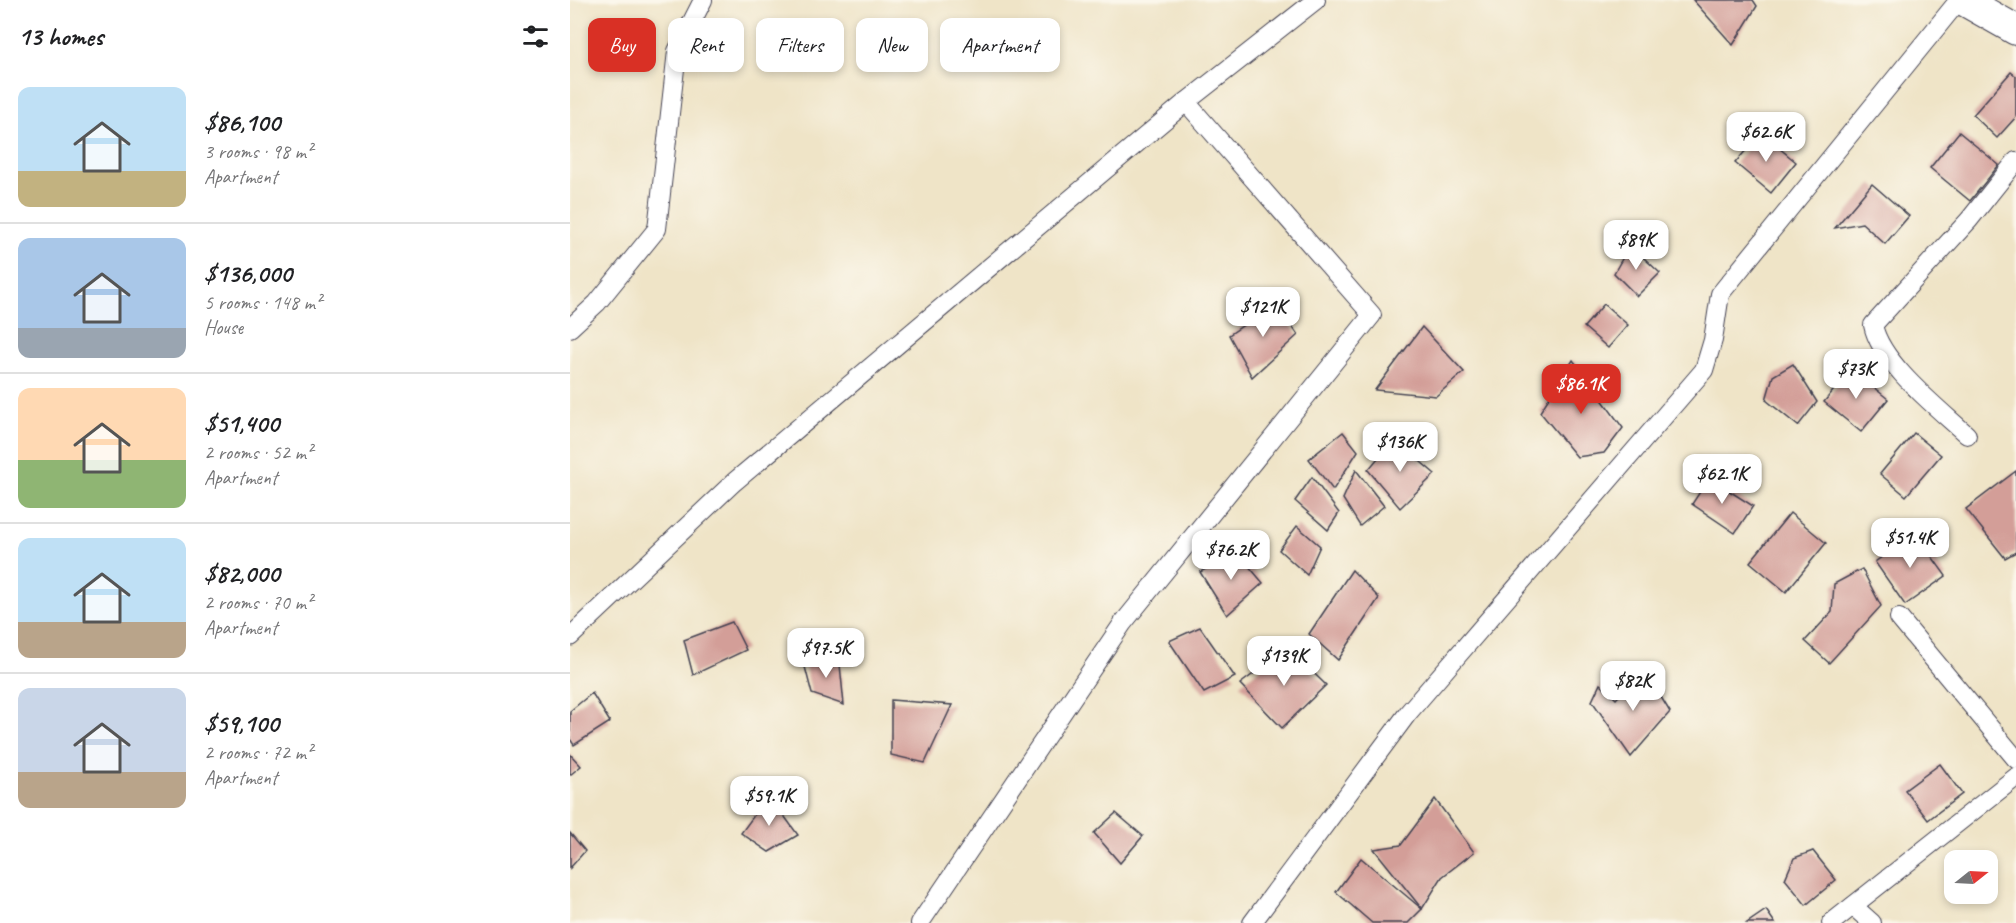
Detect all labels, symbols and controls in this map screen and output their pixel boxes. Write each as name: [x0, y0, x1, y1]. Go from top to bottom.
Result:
chip: Buy: [588, 18, 656, 72]
chip: Rent: [668, 18, 744, 72]
chip: Filters: [756, 18, 844, 72]
chip: New: [856, 18, 928, 72]
chip: Apartment: [940, 18, 1060, 72]
text: 13 homes: [18, 20, 103, 53]
icon: filters: [519, 20, 552, 53]
text: $86,100: [204, 106, 280, 139]
icon: home: [66, 111, 138, 183]
pin: $62.6K: [1717, 112, 1815, 163]
text: $62.6K: [1741, 119, 1791, 144]
text: 3 rooms · 98 m²: [204, 139, 312, 164]
text: Apartment: [204, 164, 277, 189]
pin: $89K: [1600, 220, 1672, 271]
text: $89K: [1618, 227, 1654, 252]
text: $136,000: [204, 257, 292, 290]
icon: home: [66, 262, 138, 334]
pin: $121K: [1221, 287, 1305, 338]
text: 5 rooms · 148 m²: [204, 290, 321, 315]
text: $121K: [1240, 294, 1286, 319]
text: House: [204, 315, 243, 340]
pin: $73K: [1820, 349, 1892, 400]
text: $73K: [1837, 356, 1875, 381]
pin: $86.1K: [1532, 364, 1630, 415]
text: $86.1K: [1556, 371, 1606, 396]
text: $51,400: [204, 407, 279, 440]
icon: home: [66, 412, 138, 484]
pin: $136K: [1358, 422, 1442, 473]
text: $136K: [1377, 429, 1423, 454]
text: 2 rooms · 52 m²: [204, 440, 312, 465]
pin: $62.1K: [1673, 454, 1771, 505]
text: $62.1K: [1697, 461, 1747, 486]
text: Apartment: [204, 465, 277, 490]
pin: $51.4K: [1861, 518, 1959, 569]
text: $51.4K: [1885, 525, 1935, 550]
pin: $76.2K: [1182, 530, 1280, 581]
text: $76.2K: [1206, 537, 1256, 562]
text: $82,000: [204, 557, 279, 590]
icon: home: [66, 562, 138, 634]
text: 2 rooms · 70 m²: [204, 590, 312, 615]
text: Apartment: [204, 615, 277, 640]
pin: $97.5K: [777, 628, 875, 679]
text: $97.5K: [801, 635, 851, 660]
pin: $139K: [1242, 636, 1326, 687]
text: $139K: [1261, 643, 1307, 668]
pin: $82K: [1597, 661, 1669, 712]
text: $82K: [1614, 668, 1652, 693]
text: $59,100: [204, 707, 279, 740]
icon: home: [66, 712, 138, 784]
text: 2 rooms · 72 m²: [204, 740, 312, 765]
text: Apartment: [204, 765, 277, 790]
pin: $59.1K: [720, 776, 818, 827]
text: $59.1K: [744, 783, 794, 808]
north arrow: [1944, 850, 1998, 904]
map controls: [1944, 850, 1998, 904]

